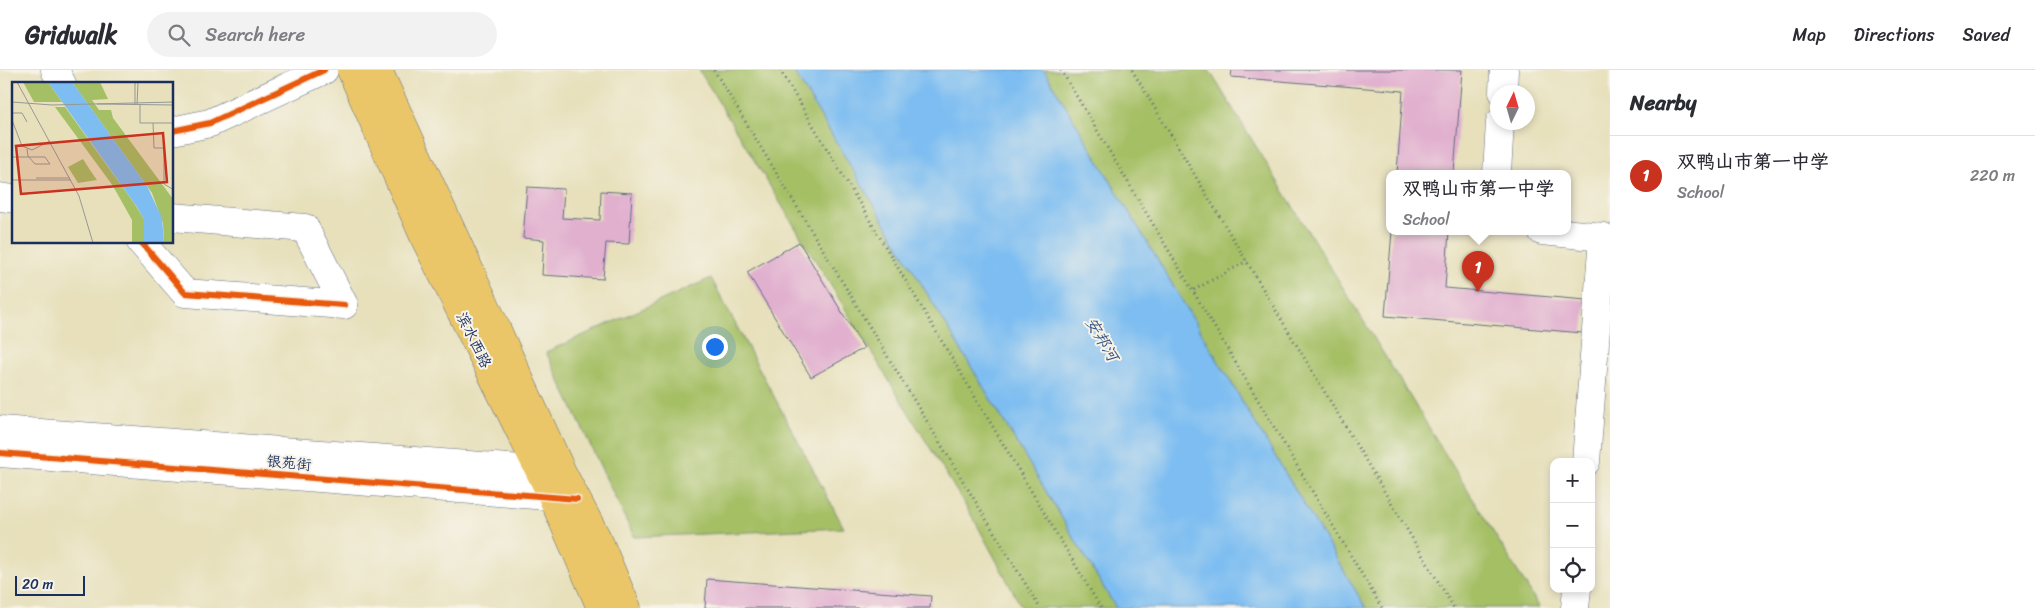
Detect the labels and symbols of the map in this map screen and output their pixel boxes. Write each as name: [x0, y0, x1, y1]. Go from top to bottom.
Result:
inset map: [12, 82, 174, 244]
north arrow: [1490, 85, 1535, 130]
pin: 1: [1462, 251, 1494, 292]
street label: 滨水西路: [449, 307, 499, 373]
water label: 安邦河: [1077, 311, 1128, 370]
your location: [702, 334, 728, 360]
street label: 银苑街: [265, 448, 313, 478]
scale bar: [15, 573, 85, 596]

